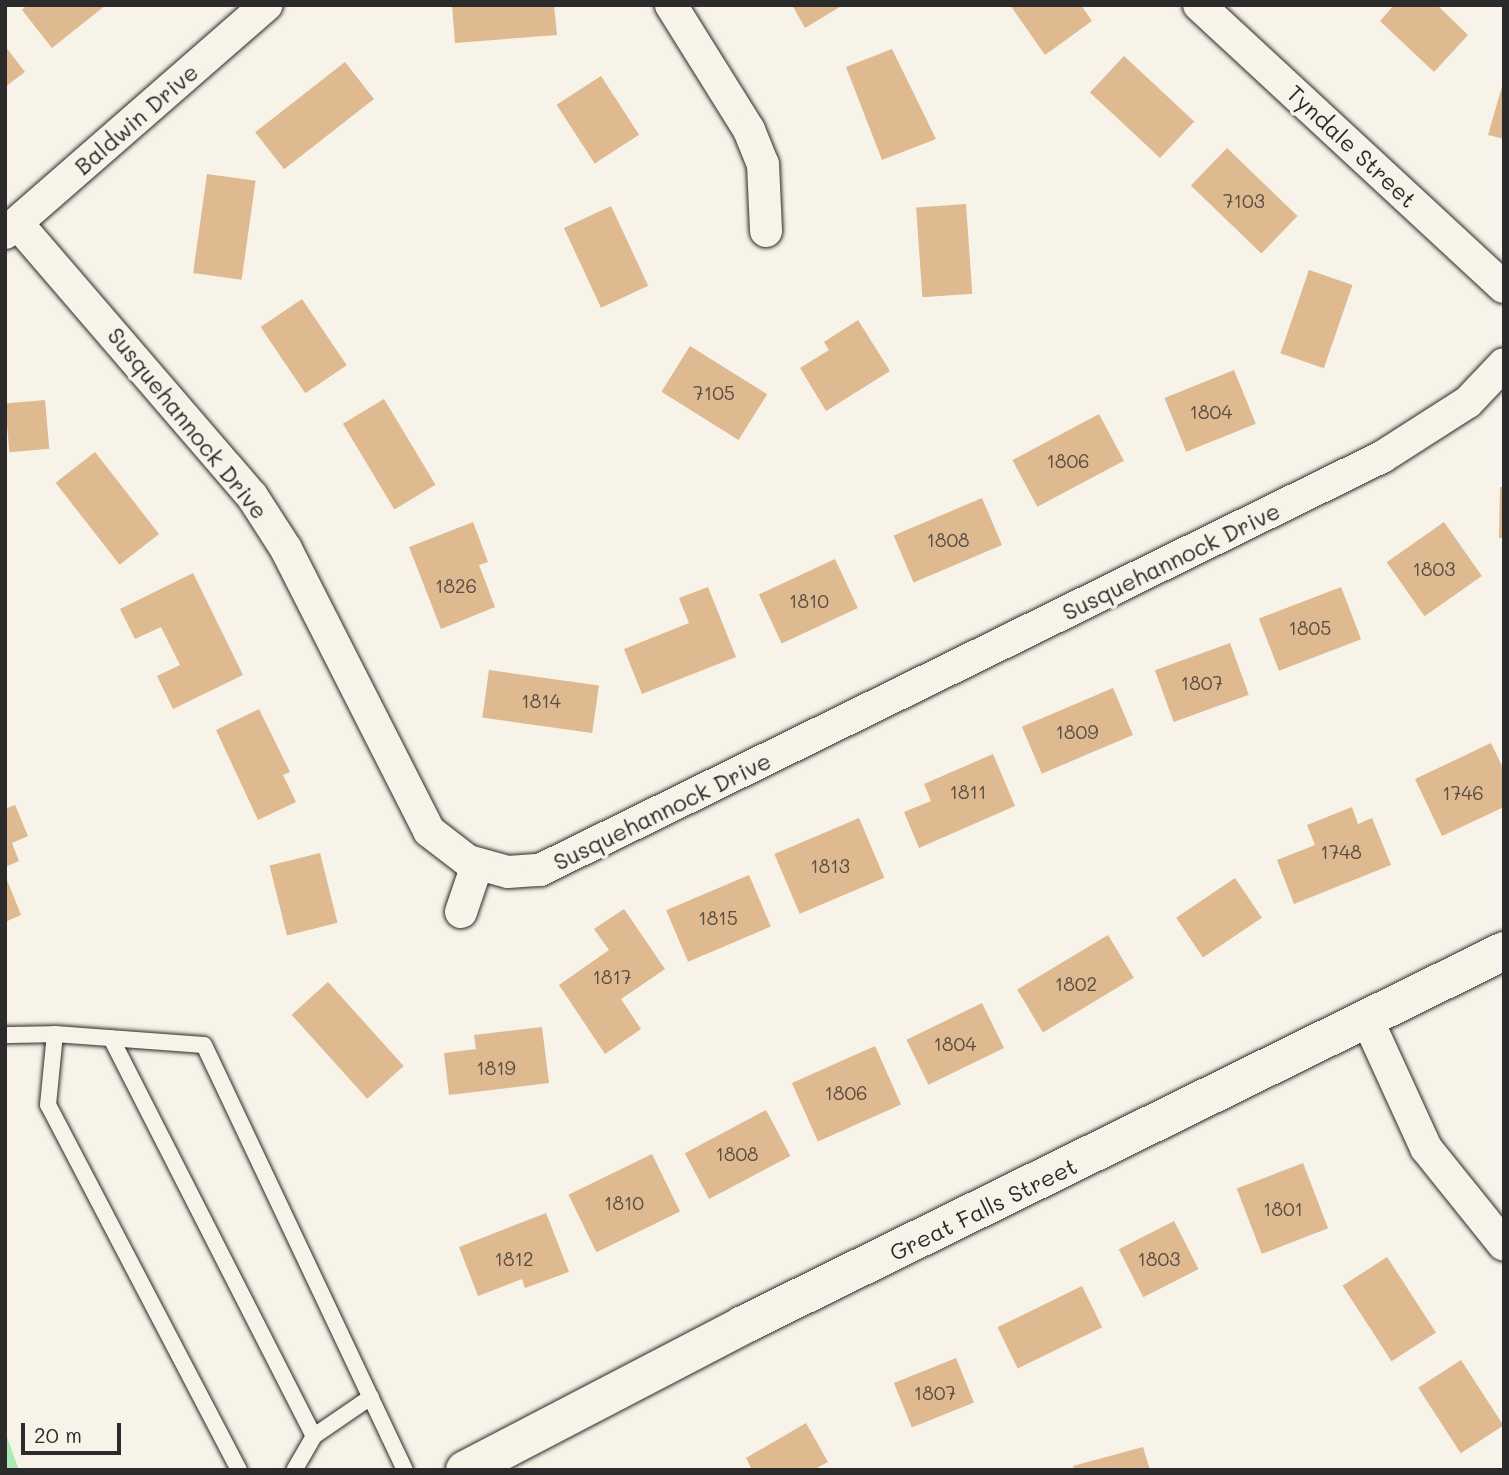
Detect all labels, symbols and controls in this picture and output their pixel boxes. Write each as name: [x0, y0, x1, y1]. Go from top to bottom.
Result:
street label: Baldwin Drive: [69, 58, 203, 180]
street label: Tyndale Street: [1282, 79, 1422, 213]
house number: 7103: [1223, 190, 1265, 212]
street label: Susquehannock Drive: [102, 322, 274, 524]
house number: 7105: [693, 382, 735, 404]
house number: 1804: [1190, 401, 1232, 423]
house number: 1806: [1046, 450, 1090, 472]
street label: Susquehannock Drive: [1058, 496, 1284, 626]
house number: 1808: [926, 529, 970, 551]
house number: 1803: [1413, 558, 1455, 580]
house number: 1826: [435, 575, 477, 597]
house number: 1810: [789, 590, 829, 612]
house number: 1805: [1289, 617, 1331, 639]
house number: 1807: [1181, 672, 1223, 694]
house number: 1814: [521, 690, 561, 712]
house number: 1809: [1056, 721, 1098, 743]
street label: Susquehannock Drive: [549, 746, 775, 876]
house number: 1811: [950, 781, 986, 803]
house number: 1746: [1442, 782, 1484, 804]
house number: 1748: [1320, 841, 1362, 863]
house number: 1813: [810, 855, 850, 877]
house number: 1815: [698, 907, 738, 929]
house number: 1817: [592, 966, 632, 988]
house number: 1802: [1055, 973, 1097, 995]
house number: 1804: [934, 1033, 976, 1055]
house number: 1819: [476, 1057, 516, 1079]
house number: 1806: [824, 1082, 868, 1104]
house number: 1808: [715, 1143, 759, 1165]
street label: Great Falls Street: [885, 1152, 1081, 1266]
house number: 1810: [604, 1192, 644, 1214]
house number: 1801: [1263, 1198, 1303, 1220]
house number: 1812: [494, 1248, 534, 1270]
house number: 1803: [1138, 1248, 1180, 1270]
house number: 1807: [914, 1382, 956, 1404]
scale bar: [24, 1408, 124, 1452]
text: 20 m: [34, 1421, 82, 1448]

